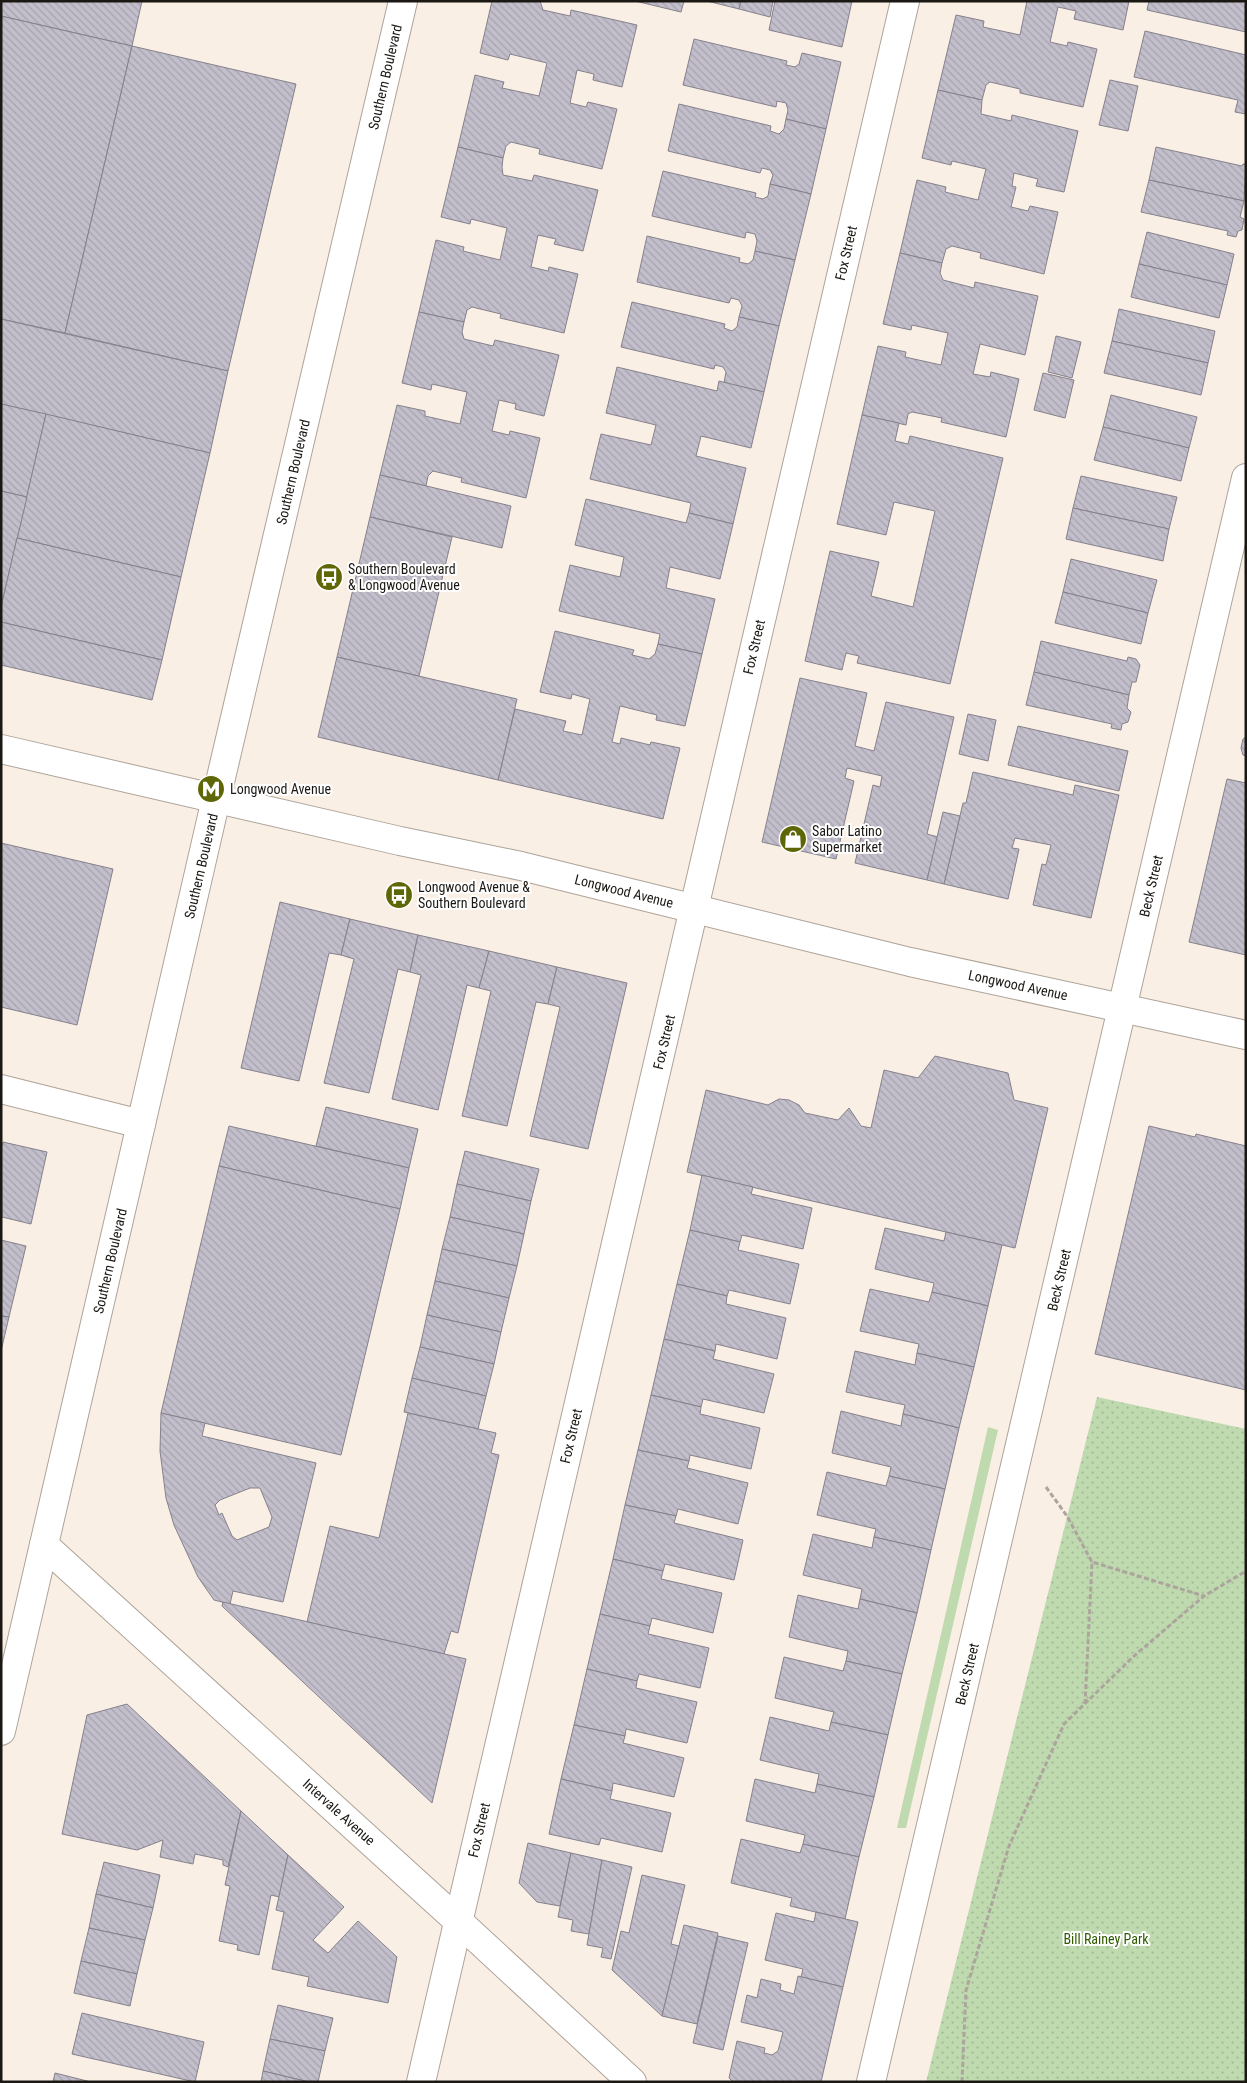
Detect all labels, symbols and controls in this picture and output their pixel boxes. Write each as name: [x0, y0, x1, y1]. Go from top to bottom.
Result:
street label: Southern Boulevard: [365, 23, 405, 131]
street label: Fox Street: [832, 224, 860, 282]
street label: Southern Boulevard: [273, 418, 313, 526]
place label: Southern Boulevard & Longwood Avenue: [348, 561, 460, 593]
bus stop icon: Southern Boulevard & Longwood Avenue: [314, 562, 344, 592]
street label: Fox Street: [740, 618, 768, 676]
metro station icon: Longwood Avenue: [196, 774, 226, 804]
place label: Longwood Avenue: [230, 781, 331, 797]
street label: Southern Boulevard: [181, 812, 221, 920]
place label: Sabor Latino Supermarket: [812, 823, 882, 855]
shop icon: Sabor Latino Supermarket: [778, 824, 808, 854]
street label: Beck Street: [1136, 854, 1166, 918]
street label: Longwood Avenue: [573, 871, 675, 911]
place label: Longwood Avenue & Southern Boulevard: [418, 879, 530, 911]
bus stop icon: Longwood Avenue & Southern Boulevard: [384, 880, 414, 910]
street label: Longwood Avenue: [967, 967, 1069, 1003]
street label: Fox Street: [650, 1013, 678, 1071]
street label: Southern Boulevard: [90, 1207, 130, 1315]
street label: Beck Street: [1044, 1248, 1074, 1312]
street label: Fox Street: [557, 1407, 585, 1465]
street label: Beck Street: [952, 1642, 982, 1706]
street label: Intervale Avenue: [300, 1776, 379, 1849]
street label: Fox Street: [465, 1801, 493, 1859]
park label: Bill Rainey Park: [1063, 1931, 1149, 1947]

